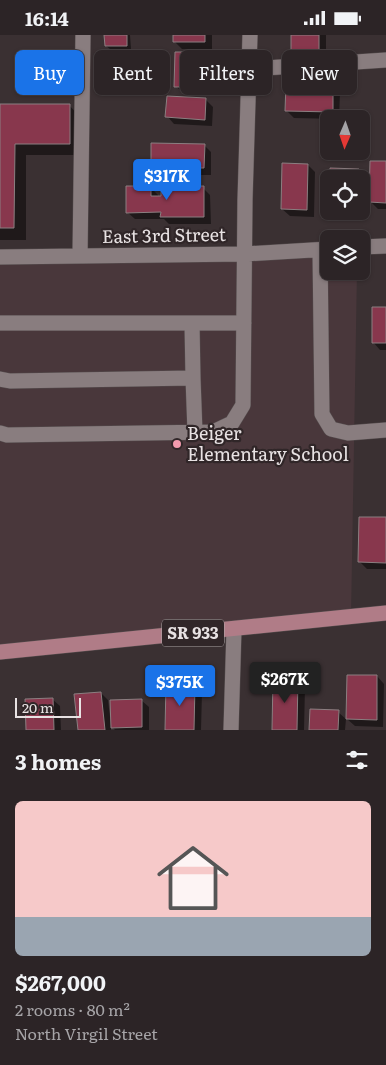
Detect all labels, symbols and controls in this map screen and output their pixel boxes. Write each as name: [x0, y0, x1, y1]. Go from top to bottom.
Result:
text: 16:14: [25, 4, 69, 32]
chip: Buy: [15, 50, 84, 95]
chip: Rent: [94, 50, 170, 95]
chip: Filters: [180, 50, 272, 95]
chip: New: [282, 50, 357, 95]
north arrow: [320, 110, 370, 160]
map controls: [320, 110, 370, 280]
pin: $317K: [132, 159, 202, 201]
text: $317K: [144, 163, 190, 187]
button: locate: [320, 170, 370, 220]
street label: East 3rd Street: [102, 220, 227, 249]
button: layers: [320, 230, 370, 280]
place label: Beiger Elementary School: [187, 419, 349, 467]
marker: Beiger Elementary School: [171, 438, 183, 450]
road number: SR 933: [162, 619, 224, 647]
pin: $267K: [250, 661, 320, 704]
pin: $375K: [145, 665, 215, 707]
text: $267K: [261, 666, 309, 690]
text: $375K: [156, 669, 204, 693]
scale bar: [15, 695, 81, 718]
text: 20 m: [22, 697, 54, 717]
text: 3 homes: [15, 745, 101, 776]
icon: filters: [343, 746, 371, 774]
icon: home: [148, 833, 238, 923]
text: $267,000: [15, 966, 106, 997]
text: 2 rooms · 80 m²: [15, 997, 130, 1021]
text: North Virgil Street: [15, 1021, 158, 1045]

